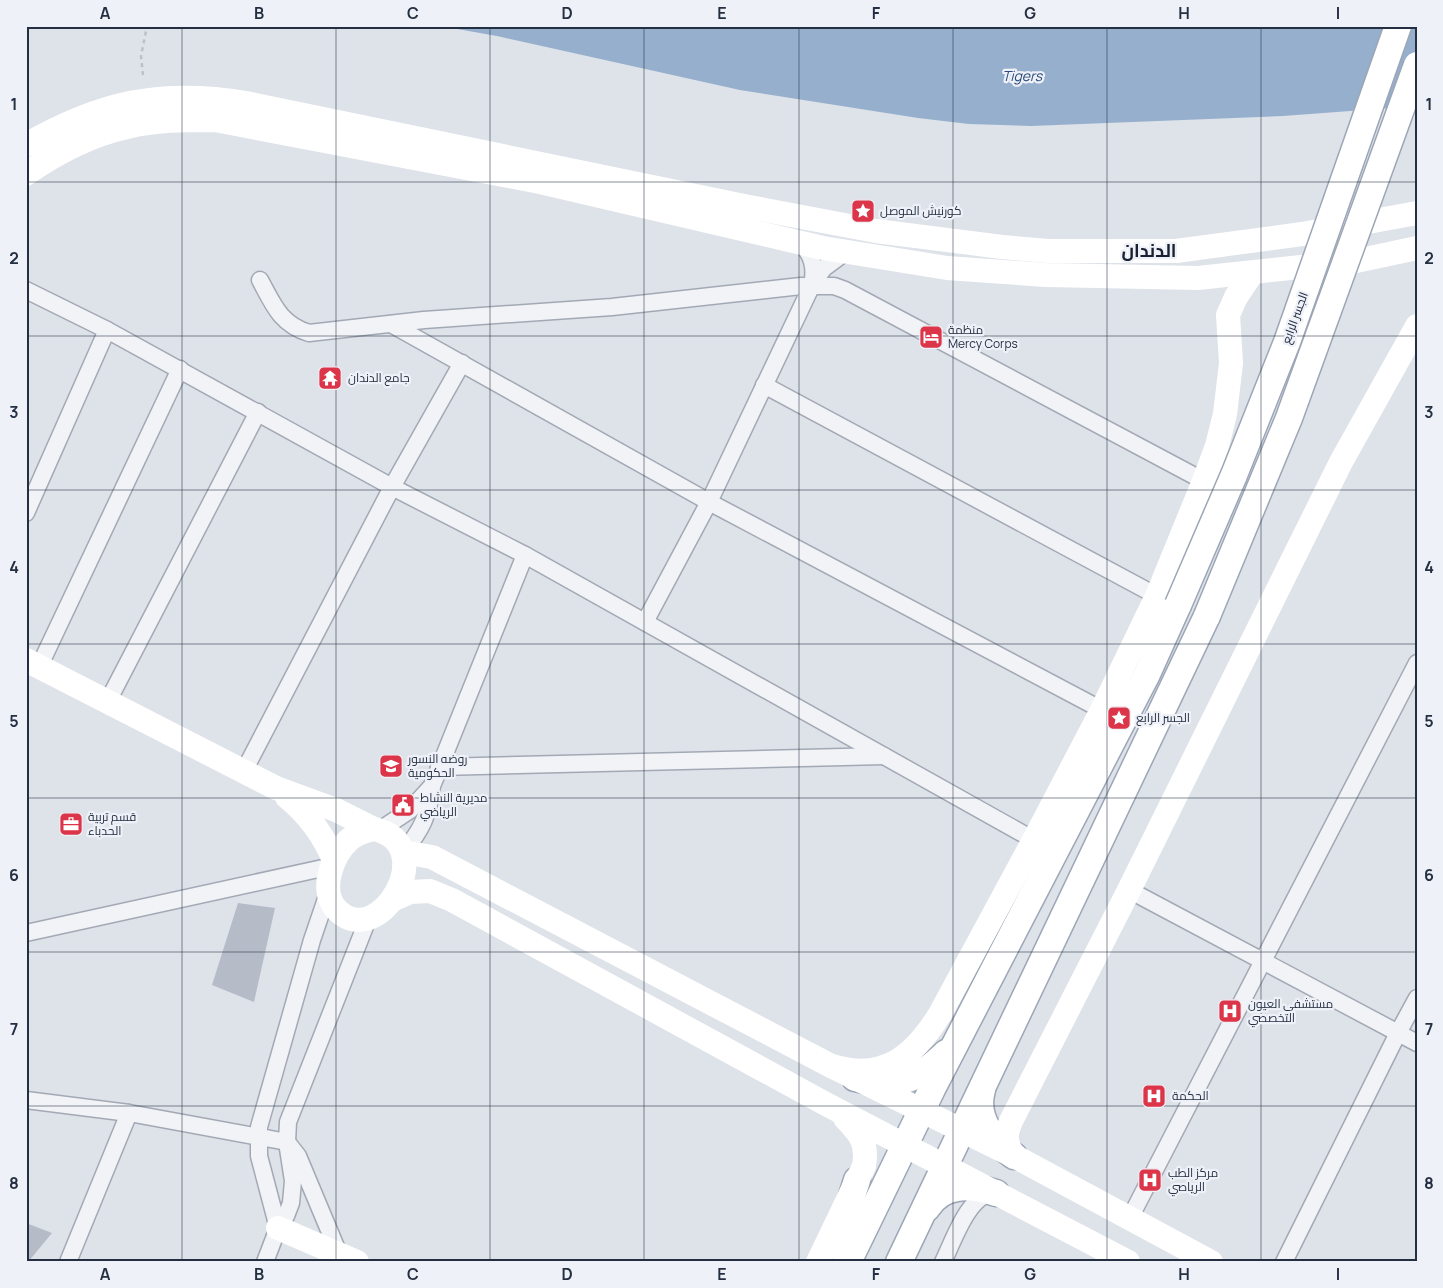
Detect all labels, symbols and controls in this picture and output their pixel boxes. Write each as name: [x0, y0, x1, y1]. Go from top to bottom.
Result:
text: A: [100, 2, 111, 24]
text: B: [254, 2, 264, 24]
text: C: [407, 2, 419, 24]
text: D: [561, 2, 573, 24]
text: E: [717, 2, 727, 24]
text: F: [872, 2, 881, 24]
text: G: [1024, 2, 1036, 24]
text: H: [1178, 2, 1190, 24]
text: I: [1336, 2, 1340, 24]
water label: Tigers: [1002, 66, 1044, 85]
text: 1: [10, 93, 18, 115]
text: 1: [1425, 93, 1433, 115]
place icon: كورنيش الموصل: [850, 198, 876, 224]
place label: كورنيش الموصل: [880, 202, 961, 219]
district label: الدندان: [1121, 238, 1177, 262]
text: 2: [9, 247, 19, 269]
text: 2: [1424, 247, 1434, 269]
street label: الجسر الرابع: [1277, 290, 1312, 346]
place label: منظمة Mercy Corps: [948, 321, 1018, 352]
hotel icon: منظمة Mercy Corps: [918, 324, 944, 350]
temple icon: جامع الدندان: [317, 365, 343, 391]
place label: جامع الدندان: [348, 369, 410, 386]
text: 3: [9, 401, 19, 423]
text: 3: [1424, 401, 1434, 423]
text: 4: [9, 556, 19, 578]
text: 4: [1424, 556, 1434, 578]
place icon: الجسر الرابع: [1106, 705, 1132, 731]
place label: الجسر الرابع: [1136, 709, 1190, 726]
text: 5: [9, 710, 19, 732]
text: 5: [1424, 710, 1434, 732]
place label: روضه النسور الحكومية: [407, 750, 467, 781]
school or university icon: روضه النسور الحكومية: [378, 753, 404, 779]
place label: مديرية النشاط الرياضي: [420, 789, 488, 822]
public building icon: مديرية النشاط الرياضي: [390, 792, 416, 818]
place label: قسم تربية الحدباء: [88, 808, 136, 839]
office icon: قسم تربية الحدباء: [58, 811, 84, 837]
text: 6: [9, 864, 19, 886]
text: 6: [1424, 864, 1434, 886]
place label: مستشفى العيون التخصصي: [1248, 995, 1333, 1028]
hospital icon: مستشفى العيون التخصصي: [1217, 998, 1243, 1024]
text: 7: [10, 1018, 18, 1040]
text: 7: [1425, 1018, 1433, 1040]
hospital icon: الحكمة: [1141, 1083, 1167, 1109]
place label: الحكمة: [1172, 1087, 1209, 1104]
place label: مركز الطب الرياصي: [1168, 1164, 1218, 1197]
hospital icon: مركز الطب الرياصي: [1137, 1167, 1163, 1193]
text: 8: [9, 1172, 19, 1194]
text: 8: [1424, 1172, 1434, 1194]
text: A: [100, 1263, 111, 1285]
text: B: [254, 1263, 264, 1285]
text: C: [407, 1263, 419, 1285]
text: D: [561, 1263, 573, 1285]
text: E: [717, 1263, 727, 1285]
text: F: [872, 1263, 881, 1285]
text: G: [1024, 1263, 1036, 1285]
text: H: [1178, 1263, 1190, 1285]
text: I: [1336, 1263, 1340, 1285]

